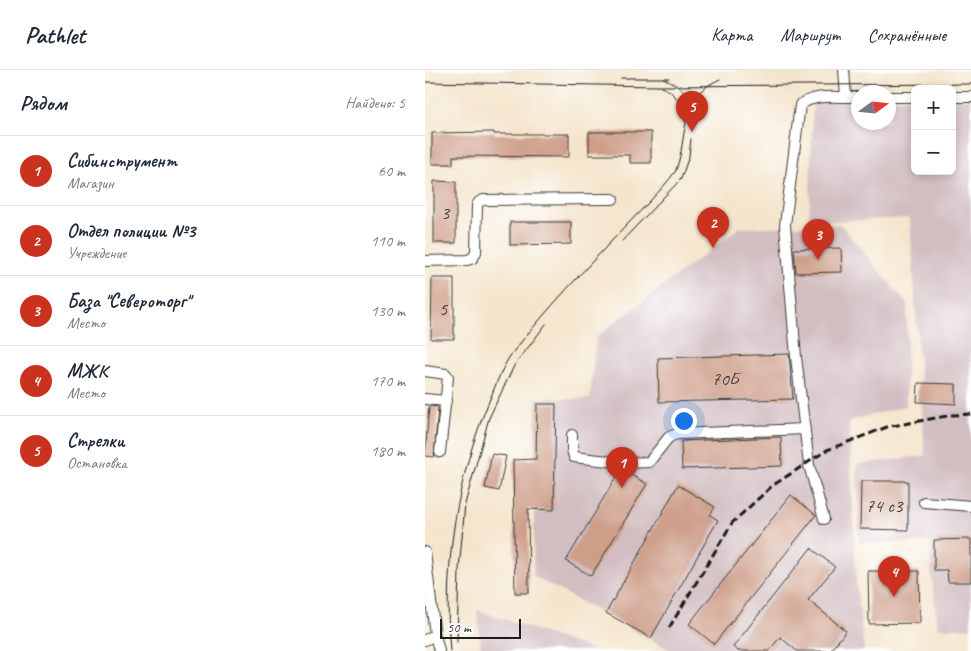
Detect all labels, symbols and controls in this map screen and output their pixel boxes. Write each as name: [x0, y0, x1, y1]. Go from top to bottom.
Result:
text: Pathlet: [25, 20, 85, 50]
text: Карта: [711, 24, 752, 46]
text: Маршрут: [780, 24, 840, 46]
text: Сохранённые: [868, 24, 946, 46]
north arrow: [851, 85, 896, 130]
map controls: [911, 85, 956, 175]
button: +: [911, 85, 956, 130]
text: Рядом: [20, 90, 67, 116]
pin: 5: [676, 91, 708, 132]
text: Найдено: 5: [345, 93, 405, 113]
button: −: [911, 130, 956, 175]
text: Сибинструмент: [67, 149, 177, 173]
text: 1: [32, 161, 40, 181]
text: 60 m: [378, 161, 405, 181]
text: Магазин: [67, 173, 114, 193]
house number: 3: [441, 201, 451, 225]
pin: 2: [697, 207, 729, 248]
text: Отдел полиции №3: [67, 219, 195, 243]
pin: 3: [802, 219, 834, 260]
text: 2: [32, 231, 40, 251]
text: 110 m: [371, 231, 405, 251]
text: Учреждение: [67, 243, 126, 263]
text: База "Североторг": [67, 289, 190, 313]
house number: 5: [439, 297, 449, 321]
text: 3: [32, 301, 40, 321]
text: 130 m: [371, 301, 405, 321]
text: Место: [67, 313, 105, 333]
text: МЖК: [67, 359, 108, 383]
house number: 70Б: [712, 367, 742, 391]
text: 4: [32, 371, 40, 391]
text: 170 m: [371, 371, 405, 391]
text: Место: [67, 383, 105, 403]
your location: [671, 408, 697, 434]
text: Стрелки: [67, 429, 125, 453]
text: 5: [33, 441, 39, 461]
text: 180 m: [371, 441, 405, 461]
pin: 1: [606, 447, 638, 488]
text: Остановка: [67, 453, 127, 473]
house number: 74 с3: [866, 494, 904, 518]
pin: 4: [878, 556, 910, 597]
scale bar: [440, 616, 521, 639]
text: 50 m: [447, 619, 471, 636]

